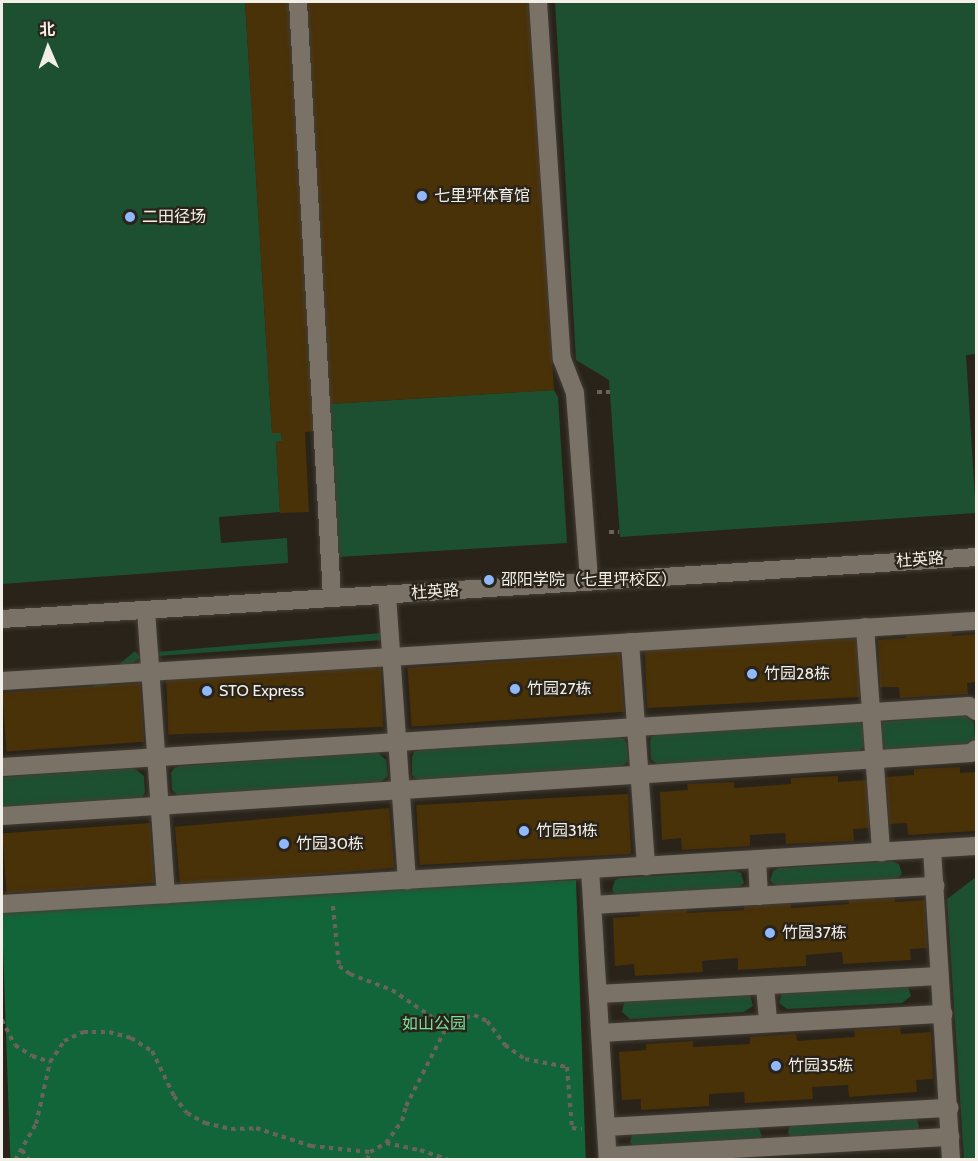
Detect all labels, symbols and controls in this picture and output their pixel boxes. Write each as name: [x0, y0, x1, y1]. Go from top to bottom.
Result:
north arrow: [18, 18, 78, 78]
text: 北: [39, 20, 56, 39]
place label: 七里坪体育馆: [434, 186, 530, 206]
marker: 七里坪体育馆: [415, 189, 429, 203]
place label: 二田径场: [142, 207, 206, 227]
marker: 二田径场: [123, 210, 137, 224]
street label: 杜英路: [895, 549, 945, 571]
place label: 邵阳学院（七里坪校区）: [501, 570, 677, 590]
marker: 邵阳学院（七里坪校区）: [482, 573, 496, 587]
street label: 杜英路: [410, 581, 460, 603]
place label: 竹园28栋: [764, 664, 830, 684]
marker: 竹园28栋: [745, 667, 759, 681]
place label: 竹园27栋: [527, 679, 591, 699]
place label: STO Express: [219, 681, 304, 701]
marker: 竹园27栋: [508, 682, 522, 696]
marker: STO Express: [200, 684, 214, 698]
place label: 竹园31栋: [536, 821, 598, 841]
marker: 竹园31栋: [517, 824, 531, 838]
place label: 竹园30栋: [296, 834, 364, 854]
marker: 竹园30栋: [277, 837, 291, 851]
place label: 竹园37栋: [782, 923, 847, 943]
marker: 竹园37栋: [763, 926, 777, 940]
park label: 如山公园: [402, 1014, 466, 1034]
place label: 竹园35栋: [788, 1056, 853, 1076]
marker: 竹园35栋: [769, 1059, 783, 1073]

